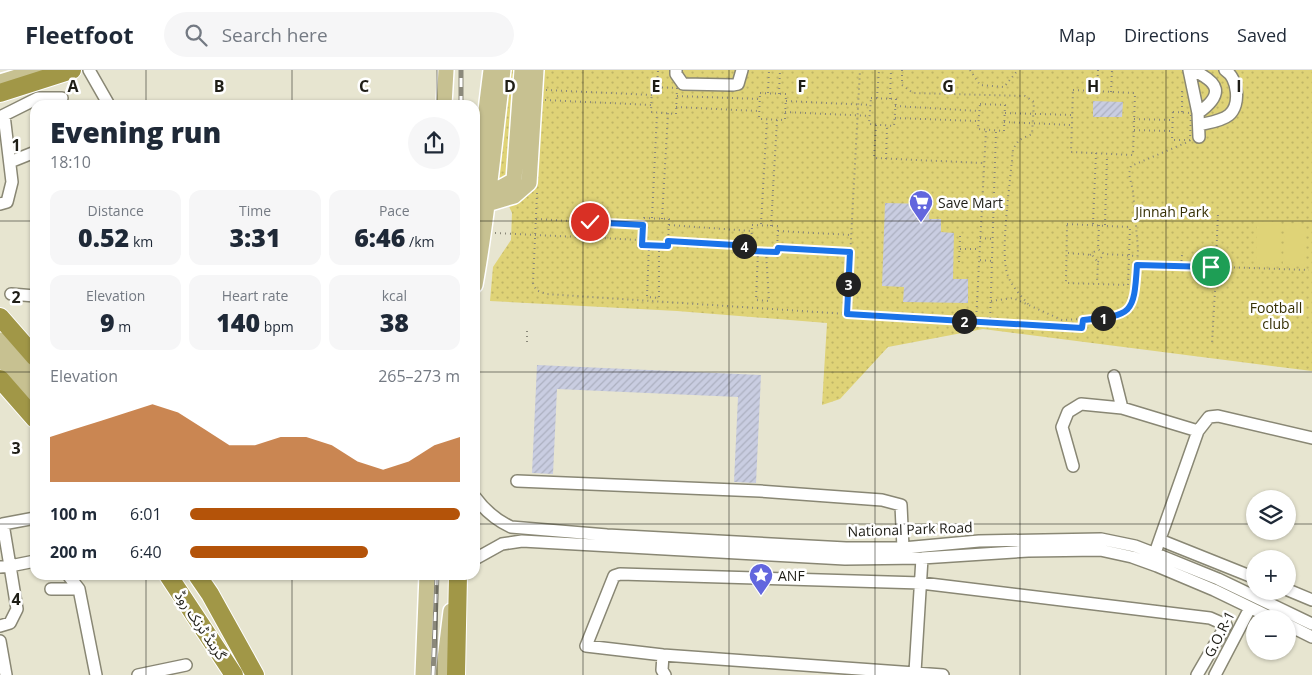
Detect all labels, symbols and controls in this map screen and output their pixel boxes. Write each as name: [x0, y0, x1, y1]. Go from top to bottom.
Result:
search box: [164, 12, 514, 57]
text: Fleetfoot: [25, 18, 134, 51]
icon: search: [182, 21, 210, 49]
text: Search here: [222, 22, 328, 48]
text: Map: [1059, 23, 1096, 47]
text: Directions: [1124, 23, 1209, 47]
text: Saved: [1237, 23, 1287, 47]
text: A: [67, 75, 79, 97]
text: B: [214, 75, 224, 97]
text: C: [359, 75, 369, 97]
text: D: [504, 75, 516, 97]
text: E: [652, 75, 661, 97]
text: F: [798, 75, 806, 97]
text: G: [942, 75, 954, 97]
text: H: [1087, 75, 1099, 97]
text: I: [1236, 75, 1242, 97]
text: Evening run: [50, 113, 221, 151]
button: share: [408, 117, 460, 169]
text: 1: [11, 134, 21, 156]
text: 18:10: [50, 151, 91, 173]
supermarket icon: Save Mart: [908, 189, 934, 223]
place label: Save Mart: [938, 193, 1003, 212]
text: Distance: [88, 201, 144, 220]
text: Time: [239, 201, 271, 220]
text: Pace: [379, 201, 410, 220]
pin: [569, 201, 611, 243]
park label: Jinnah Park: [1133, 202, 1210, 221]
icon: check: [576, 208, 604, 236]
text: 0.52: [78, 220, 129, 254]
text: 3:31: [229, 220, 281, 254]
text: 6:46: [354, 220, 405, 254]
text: km: [129, 232, 153, 251]
text: /km: [405, 232, 434, 251]
pin: 4: [732, 234, 756, 258]
text: 4: [740, 237, 749, 256]
pin: [1190, 246, 1232, 288]
icon: arrive: [1197, 253, 1225, 281]
pin: 3: [836, 272, 860, 296]
text: 3: [844, 275, 853, 294]
text: 2: [11, 286, 21, 308]
text: Elevation: [86, 286, 145, 305]
text: Heart rate: [222, 286, 288, 305]
text: kcal: [382, 286, 407, 305]
park label: Football club: [1250, 298, 1302, 333]
text: 9: [100, 305, 115, 339]
text: 140: [216, 305, 260, 339]
text: 38: [380, 305, 409, 339]
pin: 1: [1090, 306, 1116, 330]
pin: 2: [952, 308, 976, 334]
text: 1: [1099, 309, 1108, 328]
text: 2: [960, 312, 969, 331]
text: m: [115, 317, 131, 336]
text: bpm: [260, 317, 294, 336]
text: Elevation: [50, 365, 118, 387]
text: 265–273 m: [378, 365, 460, 387]
text: 3: [11, 437, 21, 459]
map controls: [1246, 490, 1296, 660]
button: layers: [1246, 490, 1296, 540]
text: 100 m: [50, 503, 97, 525]
text: 6:01: [130, 503, 162, 525]
street label: National Park Road: [847, 517, 973, 541]
text: 200 m: [50, 541, 97, 563]
text: 6:40: [130, 541, 162, 563]
button: +: [1246, 550, 1296, 600]
place icon: ANF: [748, 562, 774, 596]
place label: ANF: [778, 566, 805, 585]
street label: گرینڈ ٹرنک روڈ: [171, 587, 231, 663]
text: 4: [11, 588, 21, 610]
street label: G.O.R-1: [1199, 608, 1239, 660]
button: −: [1246, 610, 1296, 660]

